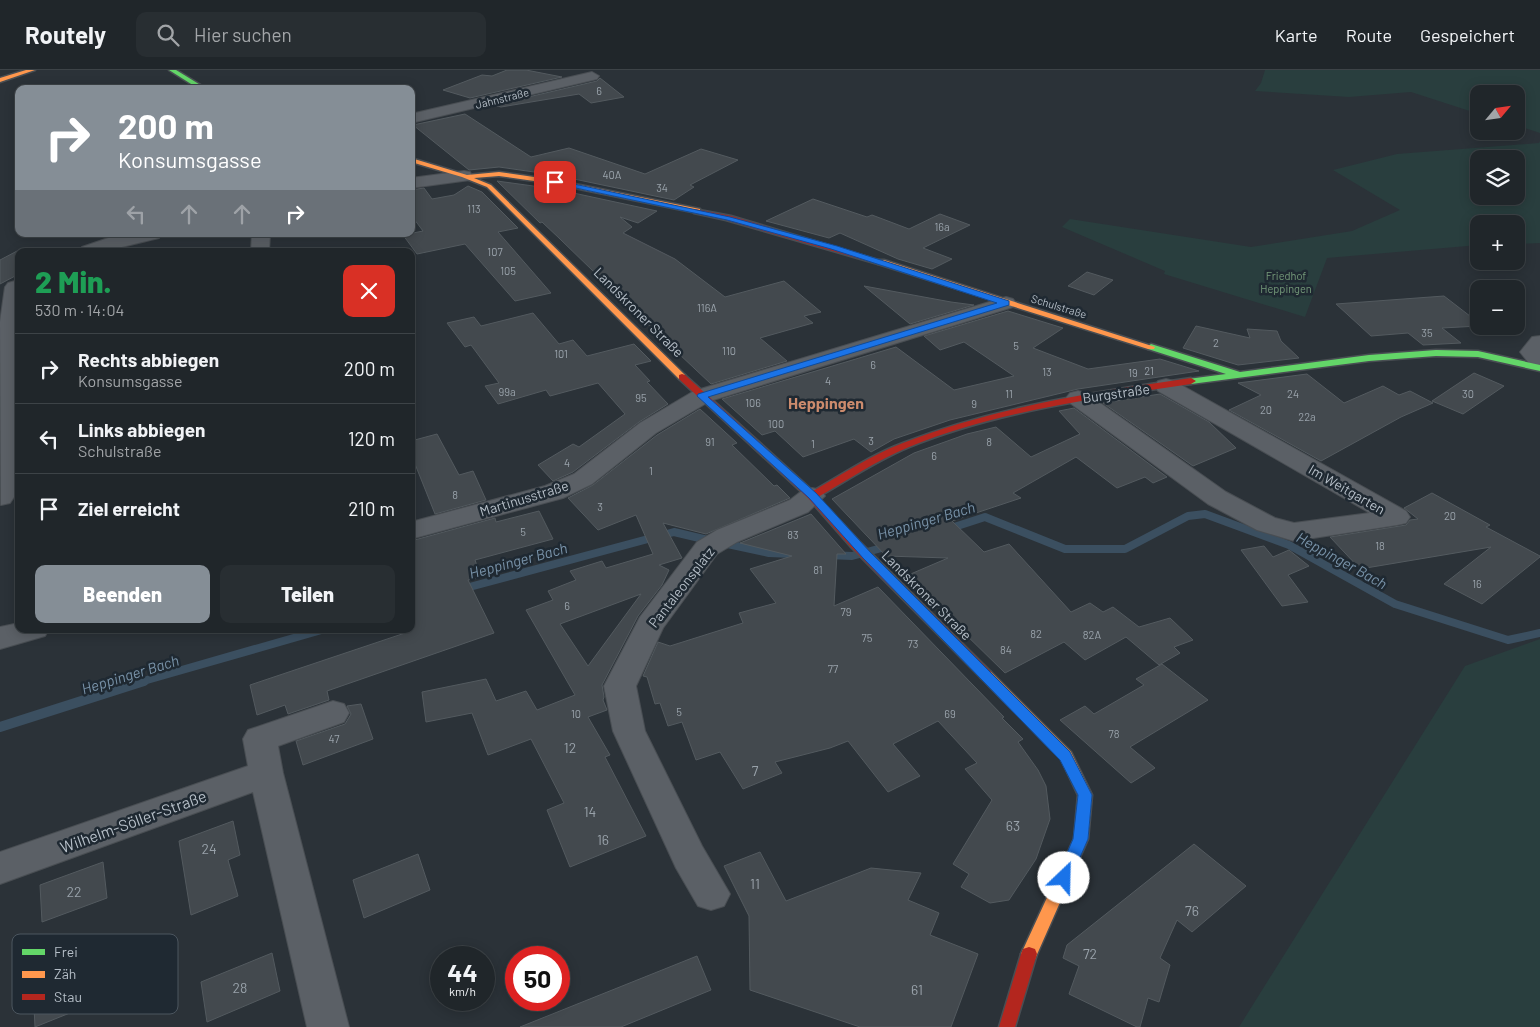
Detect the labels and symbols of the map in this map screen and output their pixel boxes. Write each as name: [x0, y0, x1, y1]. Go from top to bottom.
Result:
house number: 6: [596, 84, 602, 97]
street label: Jahnstraße: [474, 85, 530, 111]
north arrow: [1470, 85, 1525, 140]
pin: [534, 161, 576, 203]
house number: 40A: [603, 168, 622, 181]
house number: 34: [656, 181, 668, 194]
house number: 113: [467, 202, 481, 215]
house number: 16a: [934, 220, 950, 233]
house number: 107: [487, 245, 503, 258]
house number: 105: [500, 264, 516, 277]
street label: Landskroner Straße: [591, 264, 687, 360]
park label: Friedhof Heppingen: [1260, 269, 1312, 295]
street label: Schulstraße: [1030, 291, 1088, 321]
house number: 116A: [697, 301, 717, 314]
house number: 35: [1421, 326, 1433, 339]
house number: 2: [1213, 336, 1219, 349]
house number: 5: [1013, 339, 1019, 352]
house number: 110: [722, 344, 736, 357]
house number: 101: [554, 347, 568, 360]
house number: 6: [870, 358, 876, 371]
house number: 21: [1144, 364, 1154, 377]
house number: 13: [1042, 365, 1052, 378]
house number: 19: [1128, 366, 1138, 379]
house number: 4: [825, 374, 831, 387]
street label: Burgstraße: [1081, 380, 1151, 406]
house number: 99a: [498, 385, 516, 398]
house number: 11: [1005, 387, 1013, 400]
house number: 24: [1287, 387, 1299, 400]
house number: 30: [1462, 387, 1474, 400]
house number: 95: [635, 391, 647, 404]
district label: Heppingen: [788, 393, 864, 412]
house number: 106: [745, 396, 761, 409]
house number: 9: [971, 397, 977, 410]
house number: 20: [1260, 403, 1272, 416]
house number: 22a: [1298, 410, 1316, 423]
house number: 100: [768, 417, 784, 430]
house number: 3: [868, 434, 874, 447]
house number: 91: [705, 435, 715, 448]
house number: 8: [986, 435, 992, 448]
house number: 1: [811, 437, 815, 450]
house number: 6: [931, 449, 937, 462]
house number: 4: [564, 456, 570, 469]
street label: Im Weitgarten: [1306, 460, 1388, 518]
house number: 1: [649, 464, 653, 477]
street label: Martinusstraße: [478, 476, 570, 520]
house number: 8: [452, 488, 458, 501]
water label: Heppinger Bach: [875, 497, 977, 543]
house number: 3: [597, 500, 603, 513]
house number: 20: [1444, 509, 1456, 522]
house number: 5: [520, 525, 526, 538]
house number: 83: [787, 528, 799, 541]
water label: Heppinger Bach: [1294, 528, 1391, 592]
water label: Heppinger Bach: [467, 538, 569, 582]
house number: 18: [1375, 539, 1385, 552]
street label: Pantaleonsplatz: [644, 543, 718, 631]
street label: Landskroner Straße: [879, 547, 975, 643]
house number: 81: [813, 563, 823, 576]
house number: 16: [1472, 577, 1482, 590]
house number: 6: [564, 599, 570, 612]
house number: 79: [841, 605, 852, 618]
house number: 82: [1030, 627, 1042, 640]
house number: 82A: [1083, 628, 1101, 641]
house number: 75: [862, 631, 873, 644]
house number: 73: [908, 637, 918, 650]
house number: 84: [1000, 643, 1012, 656]
water label: Heppinger Bach: [79, 651, 181, 697]
house number: 77: [828, 662, 838, 675]
house number: 5: [676, 705, 682, 718]
house number: 10: [571, 707, 581, 720]
house number: 69: [944, 707, 956, 720]
house number: 78: [1109, 727, 1120, 740]
house number: 47: [329, 732, 339, 745]
house number: 12: [564, 739, 576, 756]
house number: 7: [752, 762, 759, 779]
street label: Wilhelm-Söller-Straße: [57, 786, 209, 856]
house number: 14: [584, 803, 596, 820]
house number: 63: [1006, 817, 1020, 834]
house number: 16: [597, 831, 609, 848]
house number: 24: [201, 840, 217, 857]
position arrow: [1037, 851, 1089, 903]
house number: 11: [750, 875, 760, 892]
house number: 22: [66, 883, 82, 900]
house number: 76: [1185, 902, 1199, 919]
legend: [12, 934, 178, 1014]
text: Frei: [54, 943, 78, 960]
house number: 72: [1083, 945, 1097, 962]
speed limit sign: 50: [505, 946, 570, 1011]
text: Zäh: [54, 965, 76, 982]
house number: 28: [233, 979, 247, 996]
house number: 61: [911, 981, 923, 998]
text: Stau: [54, 988, 82, 1005]

